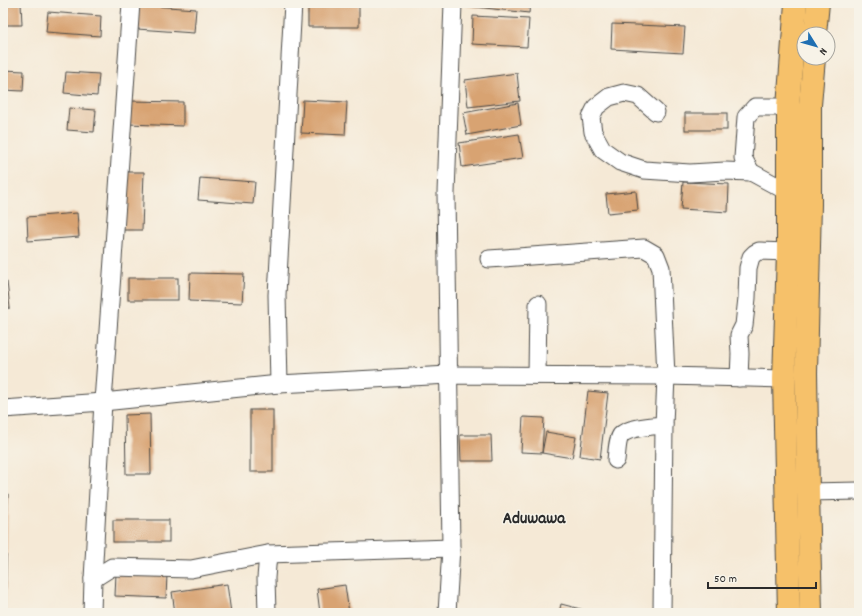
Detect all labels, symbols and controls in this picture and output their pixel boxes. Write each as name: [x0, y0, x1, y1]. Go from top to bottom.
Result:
north arrow: [796, 26, 836, 66]
text: N: [814, 44, 830, 58]
district label: Aduwawa: [503, 508, 566, 532]
scale bar: [708, 564, 816, 590]
text: 50 m: [714, 571, 737, 588]

